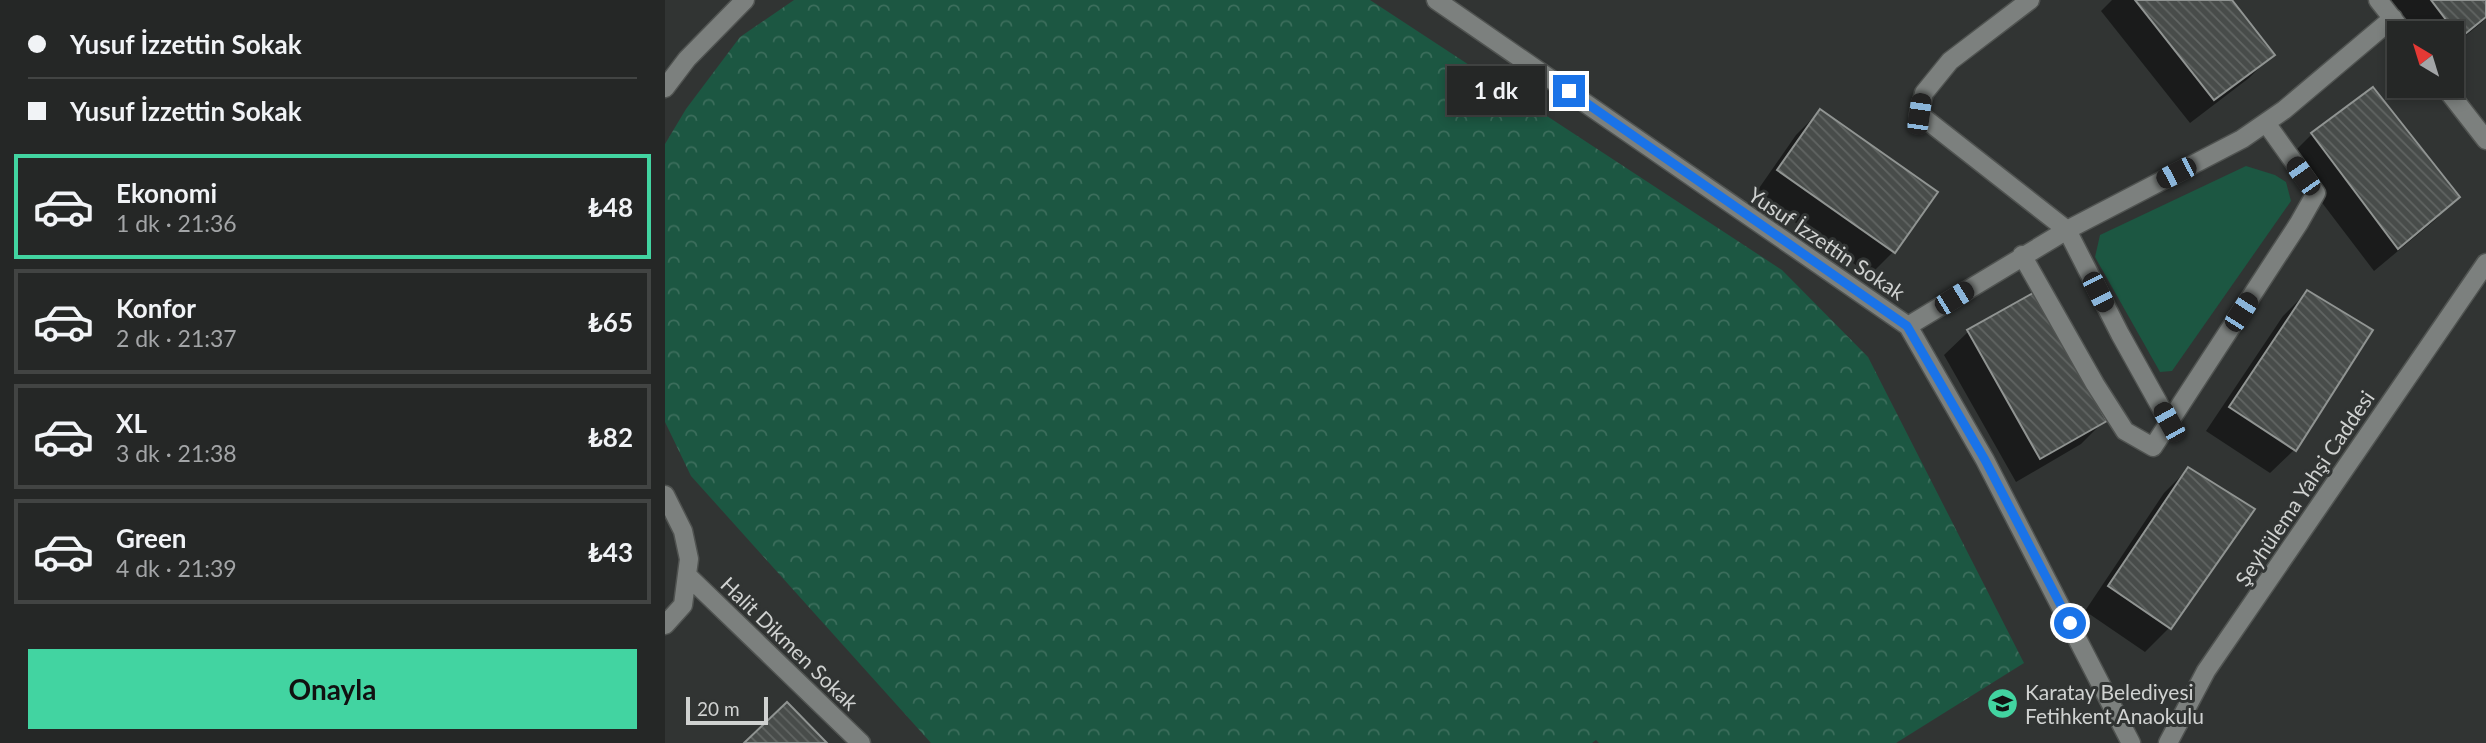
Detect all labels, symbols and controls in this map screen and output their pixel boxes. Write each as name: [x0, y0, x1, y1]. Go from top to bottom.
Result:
north arrow: [2387, 21, 2464, 98]
map controls: [2387, 21, 2464, 98]
text: Yusuf İzzettin Sokak: [70, 28, 302, 60]
callout: 1 dk: [1447, 66, 1545, 116]
route end: [1553, 75, 1585, 107]
text: 1 dk: [1474, 76, 1518, 104]
car: [1906, 92, 1933, 136]
text: Yusuf İzzettin Sokak: [70, 95, 302, 127]
car: [2283, 153, 2324, 199]
car: [2153, 154, 2200, 192]
icon: car: [32, 175, 95, 238]
text: Ekonomi: [116, 177, 217, 209]
street label: Yusuf İzzettin Sokak: [1744, 181, 1910, 305]
text: ₺48: [588, 191, 633, 223]
text: 1 dk · 21:36: [116, 209, 237, 237]
car: [2080, 269, 2117, 315]
car: [1931, 278, 1978, 318]
car: [2221, 289, 2262, 335]
icon: car: [32, 290, 95, 353]
text: Konfor: [116, 292, 196, 324]
text: ₺65: [588, 306, 633, 338]
text: 2 dk · 21:37: [116, 324, 237, 352]
street label: Şeyhülema Yahşi Caddesi: [2229, 386, 2379, 590]
car: [2150, 399, 2189, 445]
icon: car: [32, 405, 95, 468]
text: XL: [116, 407, 147, 439]
text: ₺82: [588, 421, 633, 453]
text: 3 dk · 21:38: [116, 439, 237, 467]
icon: car: [32, 520, 95, 583]
text: Green: [116, 522, 186, 554]
text: ₺43: [588, 536, 633, 568]
text: 4 dk · 21:39: [116, 554, 237, 582]
street label: Halit Dikmen Sokak: [716, 571, 864, 715]
route start: [2054, 607, 2086, 639]
button: Onayla: [28, 649, 637, 729]
place label: Karatay Belediyesi Fetihkent Anaokulu: [2025, 679, 2204, 728]
school or university icon: Karatay Belediyesi Fetihkent Anaokulu: [1985, 686, 2019, 720]
scale bar: [686, 694, 768, 726]
text: 20 m: [697, 697, 740, 720]

